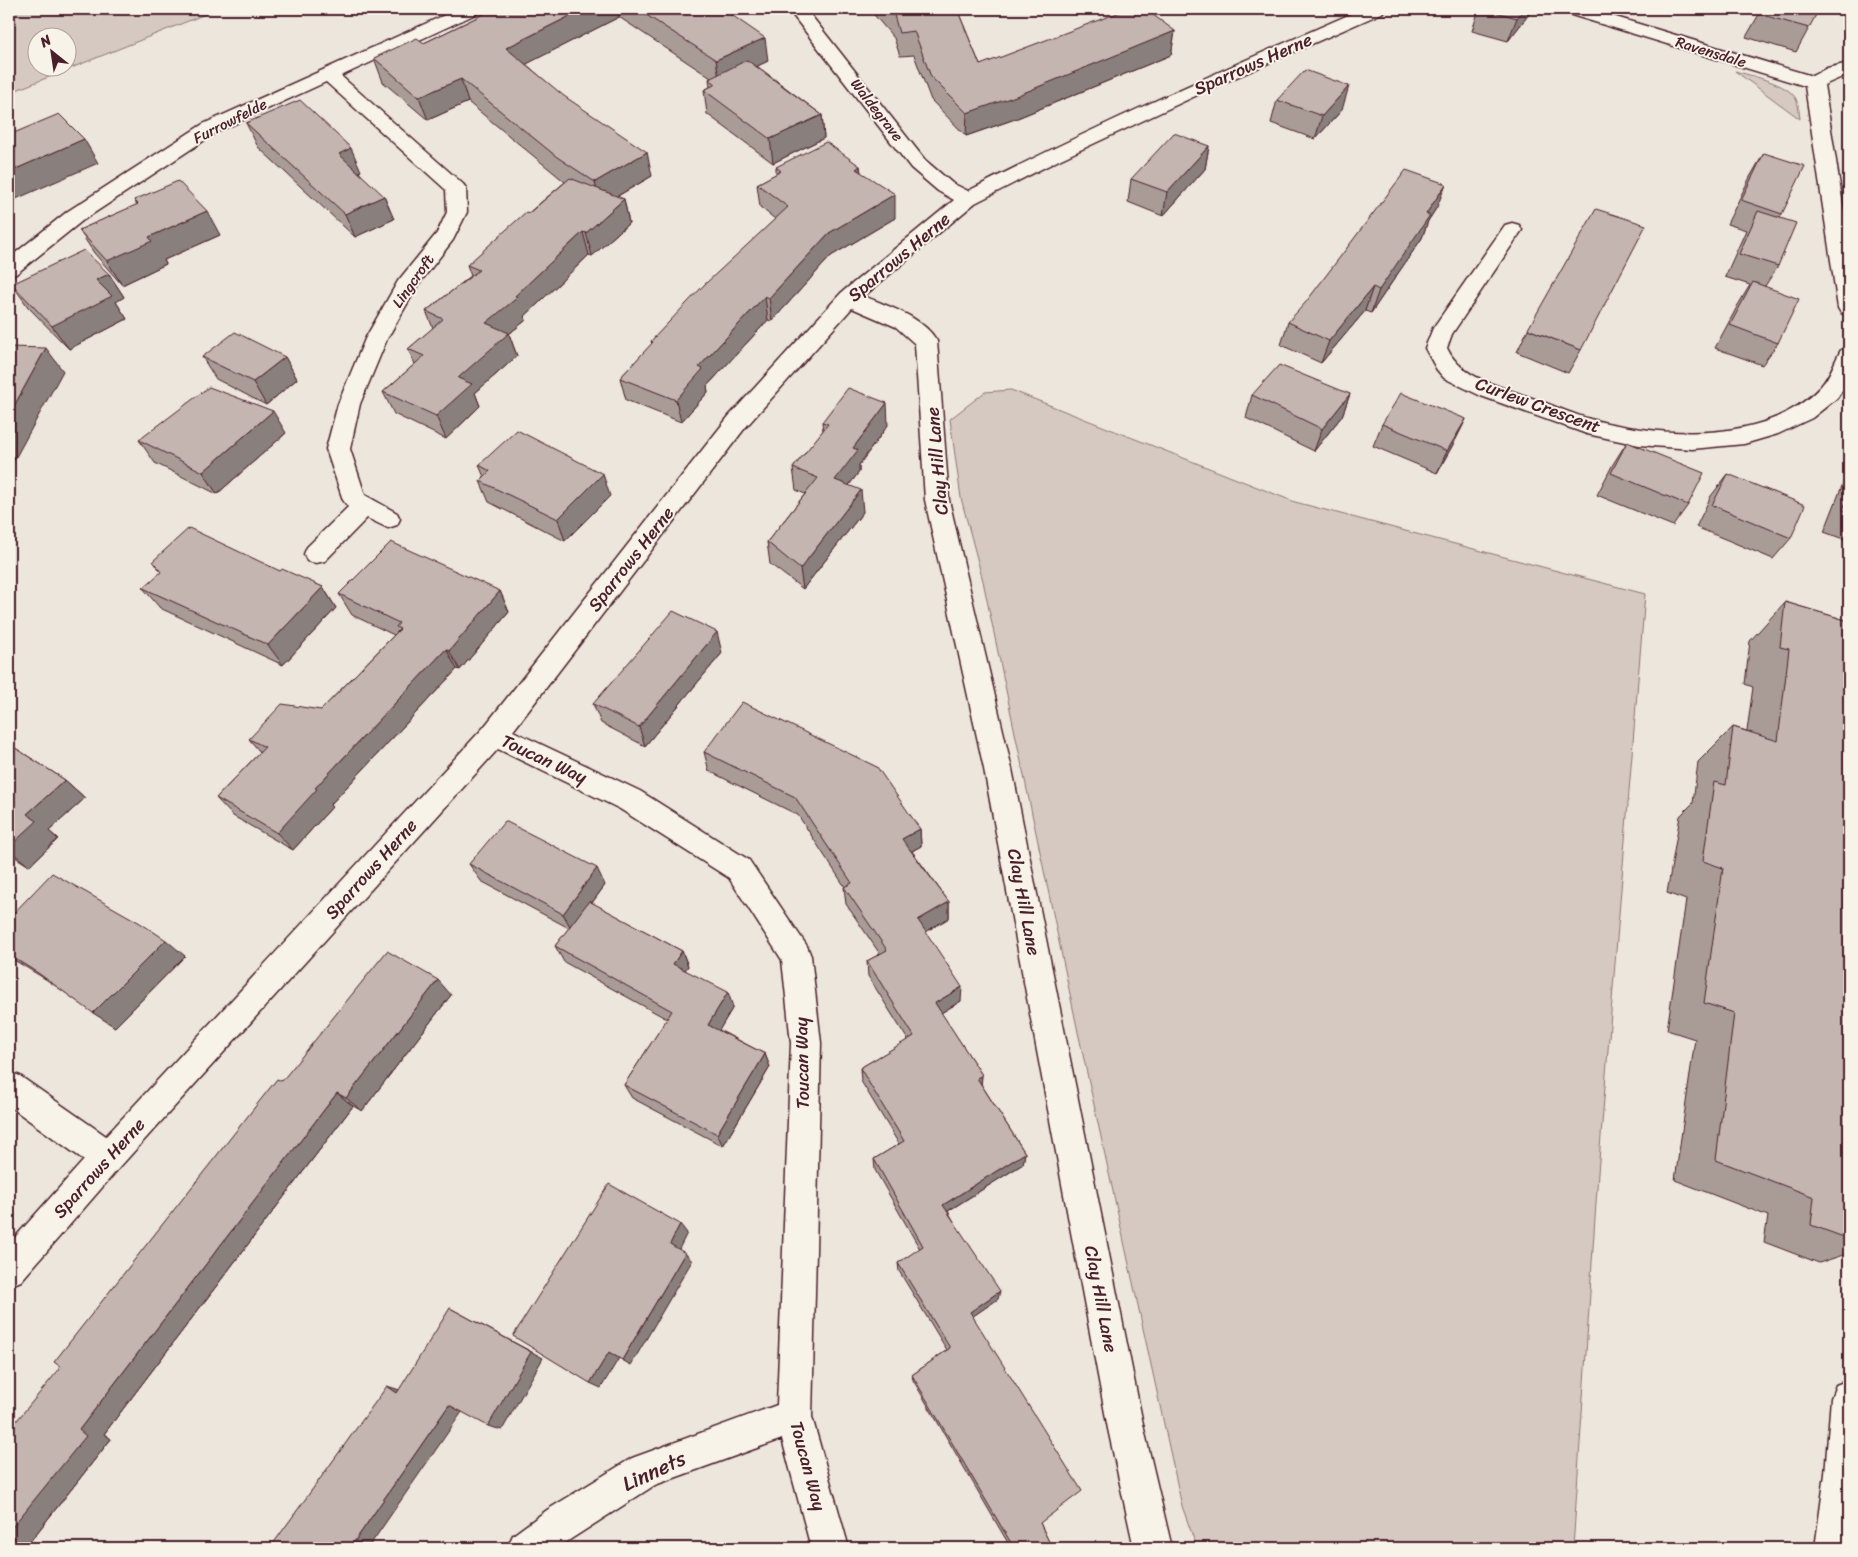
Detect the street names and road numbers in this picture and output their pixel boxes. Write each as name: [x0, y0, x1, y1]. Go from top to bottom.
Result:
street label: Sparrows Herne: [1189, 24, 1317, 104]
street label: Ravensdale: [1672, 29, 1750, 75]
street label: Waldegrave: [844, 72, 910, 148]
street label: Furrowfelde: [188, 91, 272, 151]
street label: Sparrows Herne: [840, 204, 958, 310]
street label: Lingcroft: [385, 248, 441, 313]
street label: Curlew Crescent: [1471, 368, 1605, 443]
street label: Clay Hill Lane: [916, 406, 958, 516]
street label: Sparrows Herne: [579, 499, 683, 619]
street label: Toucan Way: [496, 725, 593, 793]
street label: Sparrows Herne: [317, 811, 425, 927]
street label: Clay Hill Lane: [998, 846, 1050, 958]
street label: Toucan Way: [785, 1016, 819, 1109]
street label: Sparrows Herne: [45, 1110, 153, 1226]
street label: Clay Hill Lane: [1075, 1243, 1127, 1355]
street label: Toucan Way: [781, 1418, 836, 1515]
street label: Linnets: [616, 1439, 693, 1502]

